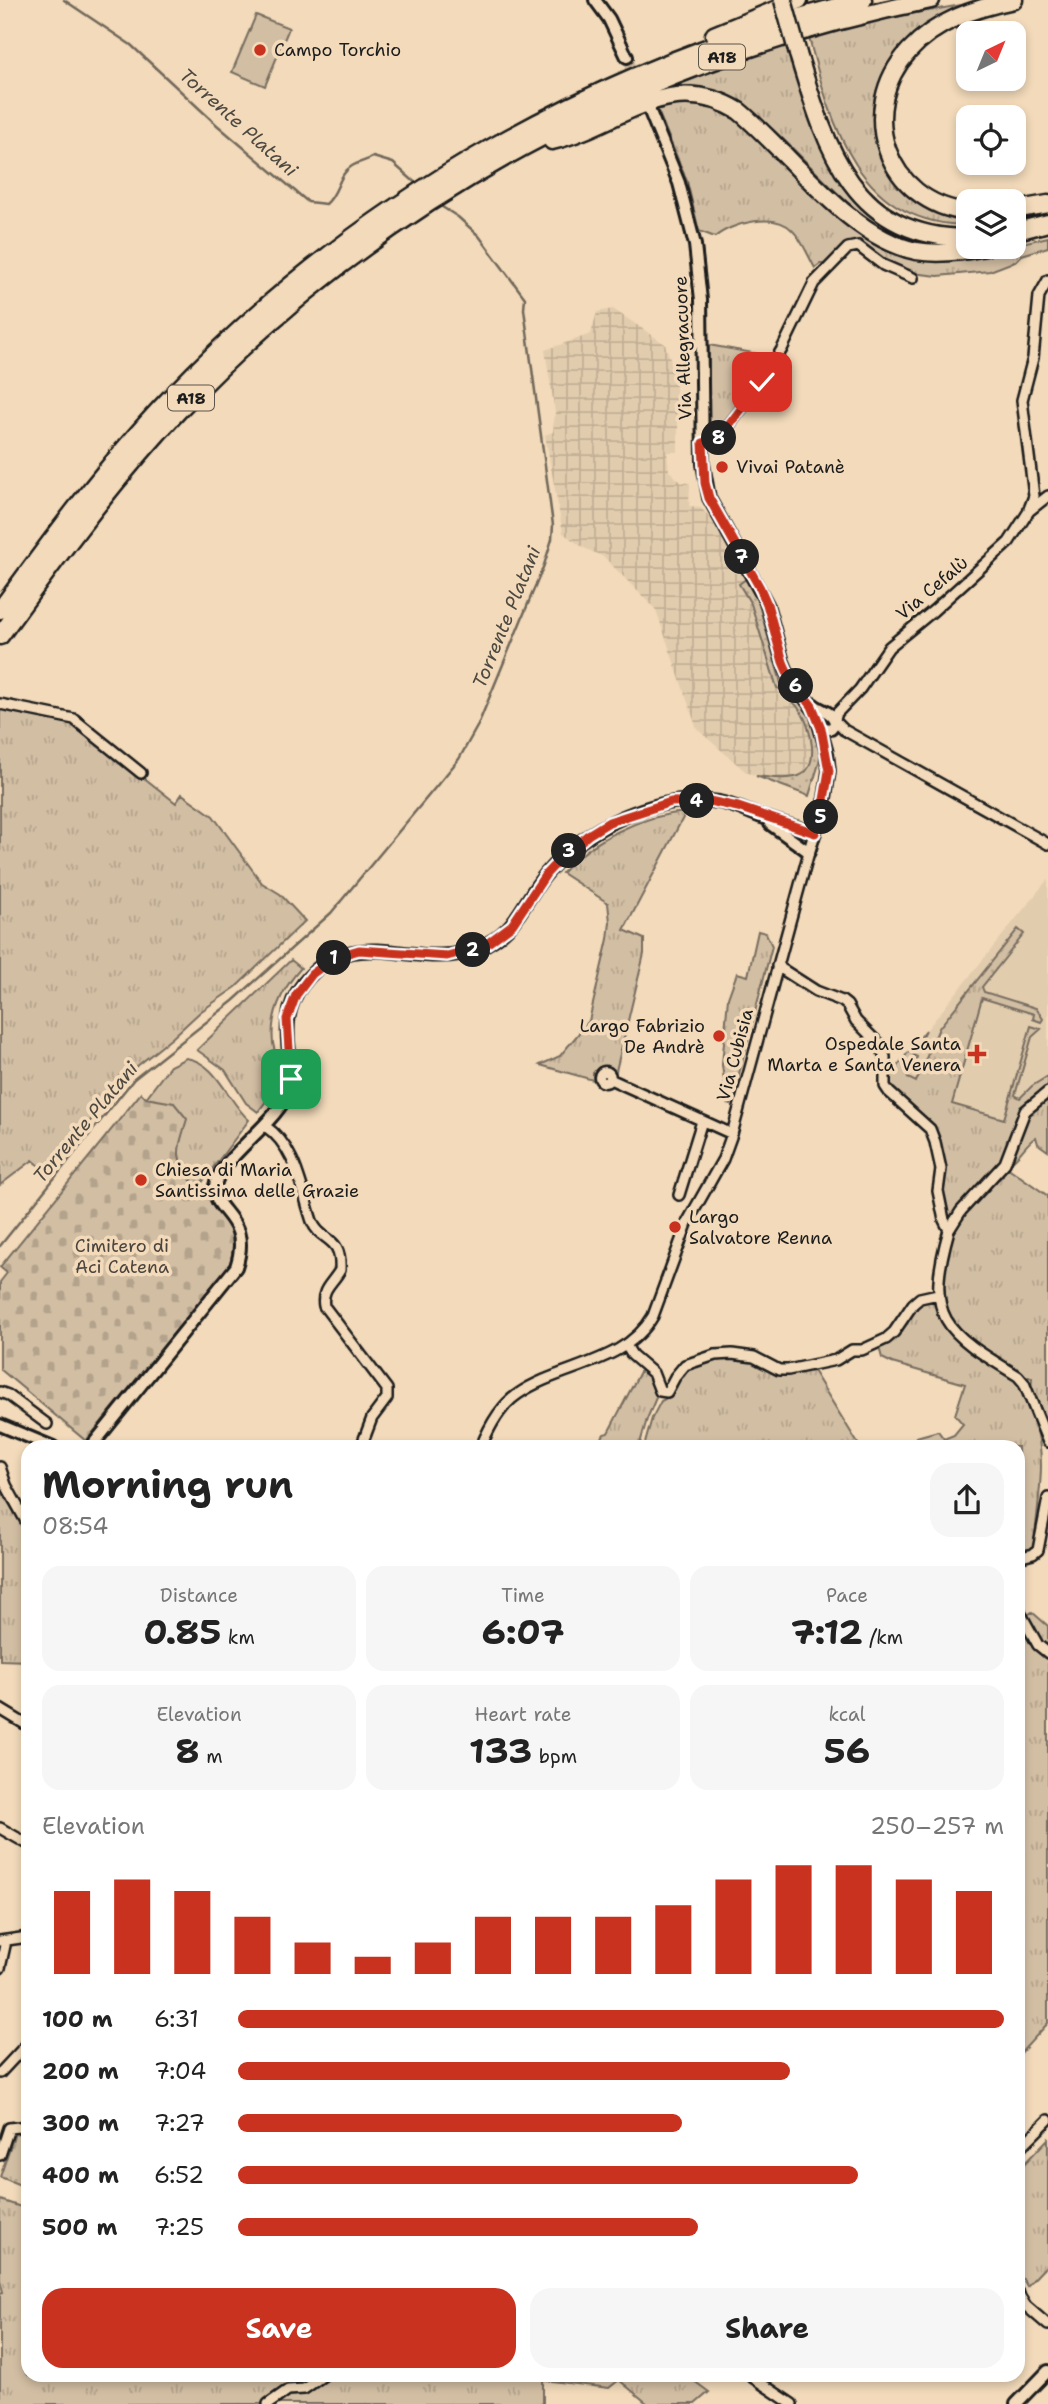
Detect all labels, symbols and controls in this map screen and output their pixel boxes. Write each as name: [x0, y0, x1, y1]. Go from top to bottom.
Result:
north arrow: [956, 21, 1026, 91]
map controls: [956, 21, 1026, 259]
place label: Campo Torchio: [274, 38, 401, 62]
marker: Campo Torchio: [252, 42, 268, 58]
road number: A18: [699, 44, 745, 69]
water label: Torrente Platani: [174, 63, 303, 182]
button: locate: [956, 105, 1026, 175]
button: layers: [956, 189, 1026, 259]
street label: Via Allegracuore: [668, 275, 698, 421]
pin: [732, 352, 792, 412]
icon: check: [743, 363, 781, 401]
road number: A18: [168, 386, 214, 410]
pin: 8: [702, 420, 736, 456]
text: 8: [712, 425, 725, 450]
place label: Vivai Patanè: [736, 455, 845, 479]
marker: Vivai Patanè: [714, 459, 730, 475]
pin: 7: [724, 540, 760, 574]
water label: Torrente Platani: [467, 542, 546, 692]
text: 7: [735, 544, 748, 569]
street label: Via Cefalù: [891, 551, 973, 625]
pin: 6: [778, 668, 814, 704]
text: 6: [789, 673, 802, 698]
pin: 4: [680, 784, 714, 818]
text: 4: [690, 788, 703, 813]
pin: 5: [804, 800, 838, 834]
text: 5: [815, 804, 826, 829]
pin: 3: [552, 834, 586, 868]
text: 3: [562, 838, 575, 863]
pin: 2: [456, 932, 490, 968]
text: 2: [466, 937, 479, 962]
pin: 1: [316, 940, 352, 976]
text: 1: [329, 945, 338, 970]
street label: Via Cubisia: [711, 1006, 759, 1104]
place label: Largo Fabrizio De Andrè: [580, 1014, 705, 1059]
marker: Largo Fabrizio De Andrè: [711, 1028, 727, 1044]
place label: Ospedale Santa Marta e Santa Venera: [767, 1032, 961, 1077]
marker: Ospedale Santa Marta e Santa Venera: [967, 1044, 987, 1064]
pin: [261, 1049, 321, 1109]
water label: Torrente Platani: [27, 1056, 144, 1188]
icon: arrive: [272, 1060, 310, 1098]
place label: Chiesa di Maria Santissima delle Grazie: [155, 1158, 359, 1203]
marker: Chiesa di Maria Santissima delle Grazie: [133, 1172, 149, 1188]
place label: Largo Salvatore Renna: [689, 1205, 832, 1250]
marker: Largo Salvatore Renna: [667, 1219, 683, 1235]
park label: Cimitero di Aci Catena: [75, 1234, 169, 1279]
text: Morning run: [42, 1459, 293, 1510]
button: share: [930, 1463, 1004, 1537]
text: 08:54: [42, 1511, 108, 1541]
text: Distance: [160, 1583, 238, 1608]
text: Time: [501, 1583, 545, 1608]
text: Pace: [826, 1583, 868, 1608]
text: 0.85: [143, 1608, 221, 1655]
text: 6:07: [482, 1608, 564, 1655]
text: 7:12: [791, 1608, 863, 1655]
text: km: [221, 1625, 255, 1650]
text: /km: [863, 1625, 903, 1650]
text: Elevation: [156, 1702, 242, 1727]
text: Heart rate: [475, 1702, 571, 1727]
text: kcal: [829, 1702, 865, 1727]
text: 8: [175, 1727, 200, 1774]
text: 133: [469, 1727, 532, 1774]
text: 56: [824, 1727, 870, 1774]
text: m: [200, 1744, 223, 1769]
text: bpm: [532, 1744, 577, 1769]
text: Elevation: [42, 1811, 145, 1841]
text: 250–257 m: [870, 1811, 1004, 1841]
text: 100 m: [42, 2004, 113, 2034]
text: 6:31: [154, 2004, 199, 2034]
text: 200 m: [42, 2056, 119, 2086]
text: 7:04: [154, 2056, 206, 2086]
text: 300 m: [42, 2108, 119, 2138]
text: 7:27: [154, 2108, 205, 2138]
text: 400 m: [42, 2160, 119, 2190]
text: 6:52: [154, 2160, 204, 2190]
text: 500 m: [42, 2212, 117, 2242]
text: 7:25: [154, 2212, 204, 2242]
button: Save: [42, 2288, 516, 2368]
button: Share: [530, 2288, 1004, 2368]

